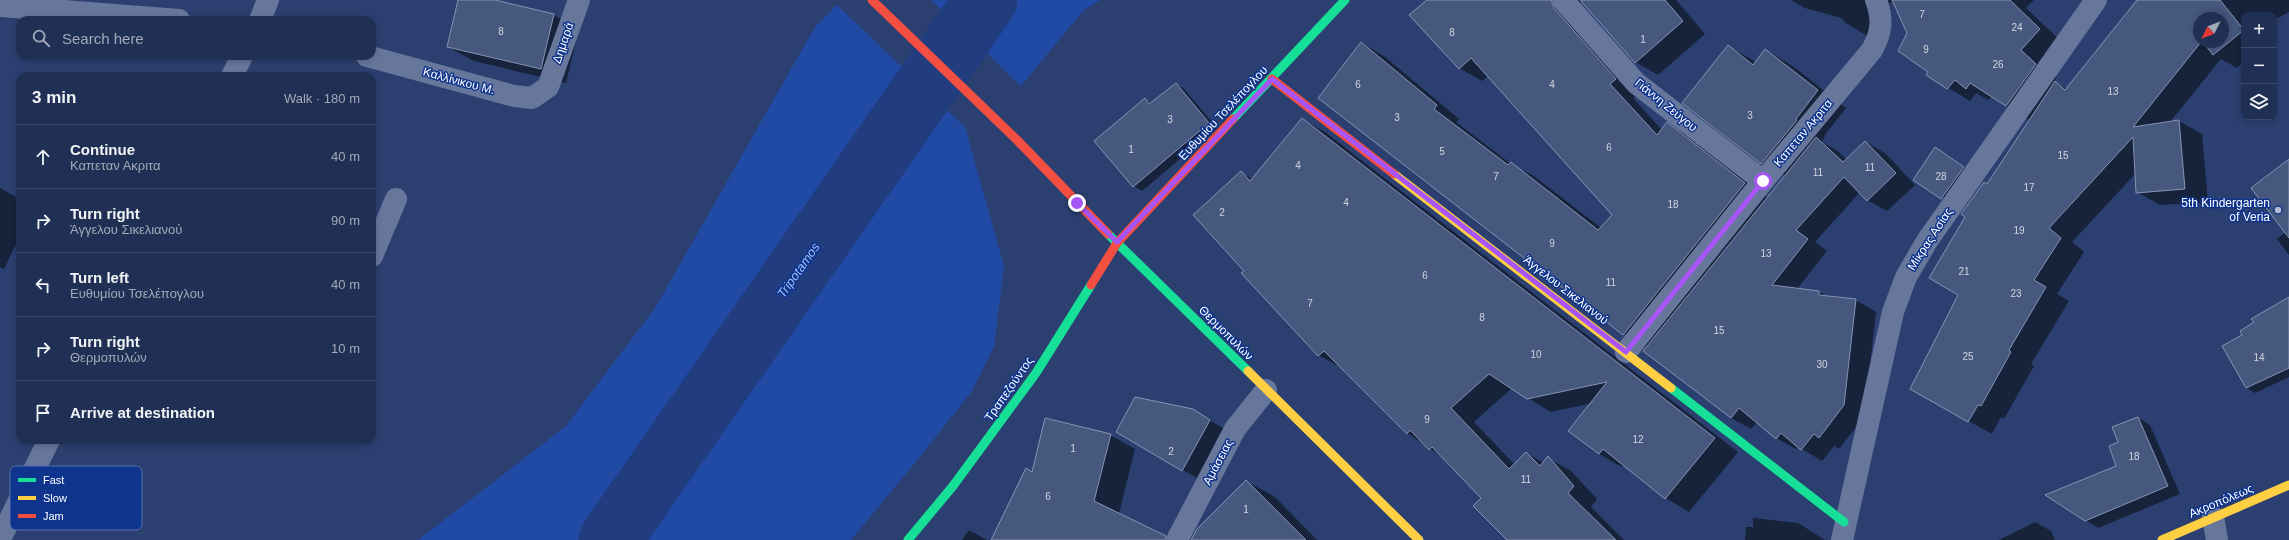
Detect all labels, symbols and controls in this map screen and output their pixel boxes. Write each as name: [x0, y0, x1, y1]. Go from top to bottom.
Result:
house number: 7: [1919, 9, 1925, 20]
north arrow: [2193, 12, 2229, 48]
map controls: [2241, 12, 2277, 120]
button: +: [2241, 12, 2277, 48]
search box: [16, 16, 376, 60]
street label: Δημαρά: [549, 21, 577, 65]
house number: 24: [2011, 22, 2023, 33]
house number: 8: [498, 26, 504, 37]
icon: search: [30, 27, 52, 49]
house number: 8: [1449, 27, 1455, 38]
text: Search here: [62, 30, 144, 47]
house number: 1: [1640, 34, 1646, 45]
house number: 9: [1923, 44, 1929, 55]
button: −: [2241, 48, 2277, 84]
house number: 26: [1992, 59, 2004, 70]
street label: Ευθυμίου Τσελέπογλου: [1176, 63, 1270, 163]
street label: Καλλίνικου Μ.: [422, 65, 496, 97]
street label: Γιάννη Ζεύγου: [1632, 76, 1700, 134]
house number: 6: [1355, 79, 1361, 90]
house number: 4: [1549, 79, 1555, 90]
button: layers: [2241, 84, 2277, 120]
house number: 13: [2107, 86, 2119, 97]
text: 3 min: [32, 88, 76, 107]
text: Walk · 180 m: [284, 91, 360, 106]
street label: Καπεταν Ακριτα: [1771, 96, 1835, 170]
house number: 3: [1747, 110, 1753, 121]
house number: 3: [1394, 112, 1400, 123]
house number: 3: [1167, 114, 1173, 125]
text: Continue: [70, 141, 135, 158]
house number: 6: [1606, 142, 1612, 153]
house number: 1: [1128, 144, 1134, 155]
icon: ahead: [32, 146, 54, 168]
house number: 5: [1439, 146, 1445, 157]
text: 40 m: [331, 149, 360, 164]
house number: 15: [2057, 150, 2069, 161]
text: Καπεταν Ακριτα: [70, 158, 161, 173]
house number: 4: [1295, 160, 1301, 171]
house number: 11: [1865, 162, 1876, 173]
house number: 11: [1813, 167, 1824, 178]
house number: 7: [1493, 171, 1499, 182]
house number: 28: [1935, 171, 1947, 182]
route start: [1754, 172, 1772, 190]
house number: 17: [2023, 182, 2035, 193]
route end: [1068, 194, 1086, 212]
place label: 5th Kindergarten of Veria: [2181, 196, 2270, 224]
house number: 4: [1343, 197, 1349, 208]
house number: 18: [1667, 199, 1679, 210]
text: Turn right: [70, 205, 140, 222]
street label: Μίκρας Ασίας: [1905, 205, 1956, 273]
marker: 5th Kindergarten of Veria: [2273, 205, 2283, 215]
house number: 2: [1219, 207, 1225, 218]
icon: right: [32, 210, 54, 232]
text: 90 m: [331, 213, 360, 228]
text: Άγγελου Σικελιανού: [70, 222, 182, 237]
house number: 19: [2013, 225, 2025, 236]
house number: 9: [1549, 238, 1555, 249]
water label: Tripotamos: [774, 239, 823, 301]
house number: 13: [1760, 248, 1772, 259]
street label: Άγγελου Σικελιανού: [1521, 253, 1611, 327]
house number: 21: [1958, 266, 1970, 277]
text: Turn left: [70, 269, 129, 286]
house number: 6: [1422, 270, 1428, 281]
icon: left: [32, 274, 54, 296]
text: 40 m: [331, 277, 360, 292]
house number: 11: [1606, 277, 1617, 288]
text: Ευθυμίου Τσελέπογλου: [70, 286, 204, 301]
house number: 23: [2010, 288, 2022, 299]
house number: 7: [1307, 298, 1313, 309]
street label: Θερμοπυλών: [1196, 303, 1256, 363]
house number: 8: [1479, 312, 1485, 323]
house number: 15: [1713, 325, 1725, 336]
text: Turn right: [70, 333, 140, 350]
icon: right: [32, 338, 54, 360]
text: 10 m: [331, 341, 360, 356]
house number: 10: [1530, 349, 1542, 360]
text: Θερμοπυλών: [70, 350, 147, 365]
house number: 25: [1962, 351, 1974, 362]
house number: 14: [2253, 352, 2265, 363]
street label: Τραπεζούντος: [982, 354, 1037, 424]
house number: 30: [1816, 359, 1828, 370]
icon: arrive: [32, 402, 54, 424]
text: Arrive at destination: [70, 404, 215, 421]
house number: 9: [1424, 414, 1430, 425]
house number: 12: [1632, 434, 1644, 445]
street label: Αμάσειας: [1200, 436, 1236, 487]
house number: 1: [1070, 443, 1076, 454]
house number: 2: [1168, 446, 1174, 457]
house number: 18: [2128, 451, 2140, 462]
legend: [10, 466, 142, 530]
text: Fast: [43, 474, 64, 486]
house number: 11: [1521, 474, 1532, 485]
street label: Ακροπόλεως: [2187, 481, 2255, 521]
house number: 6: [1045, 491, 1051, 502]
text: Slow: [43, 492, 67, 504]
house number: 1: [1243, 504, 1249, 515]
text: Jam: [43, 510, 64, 522]

